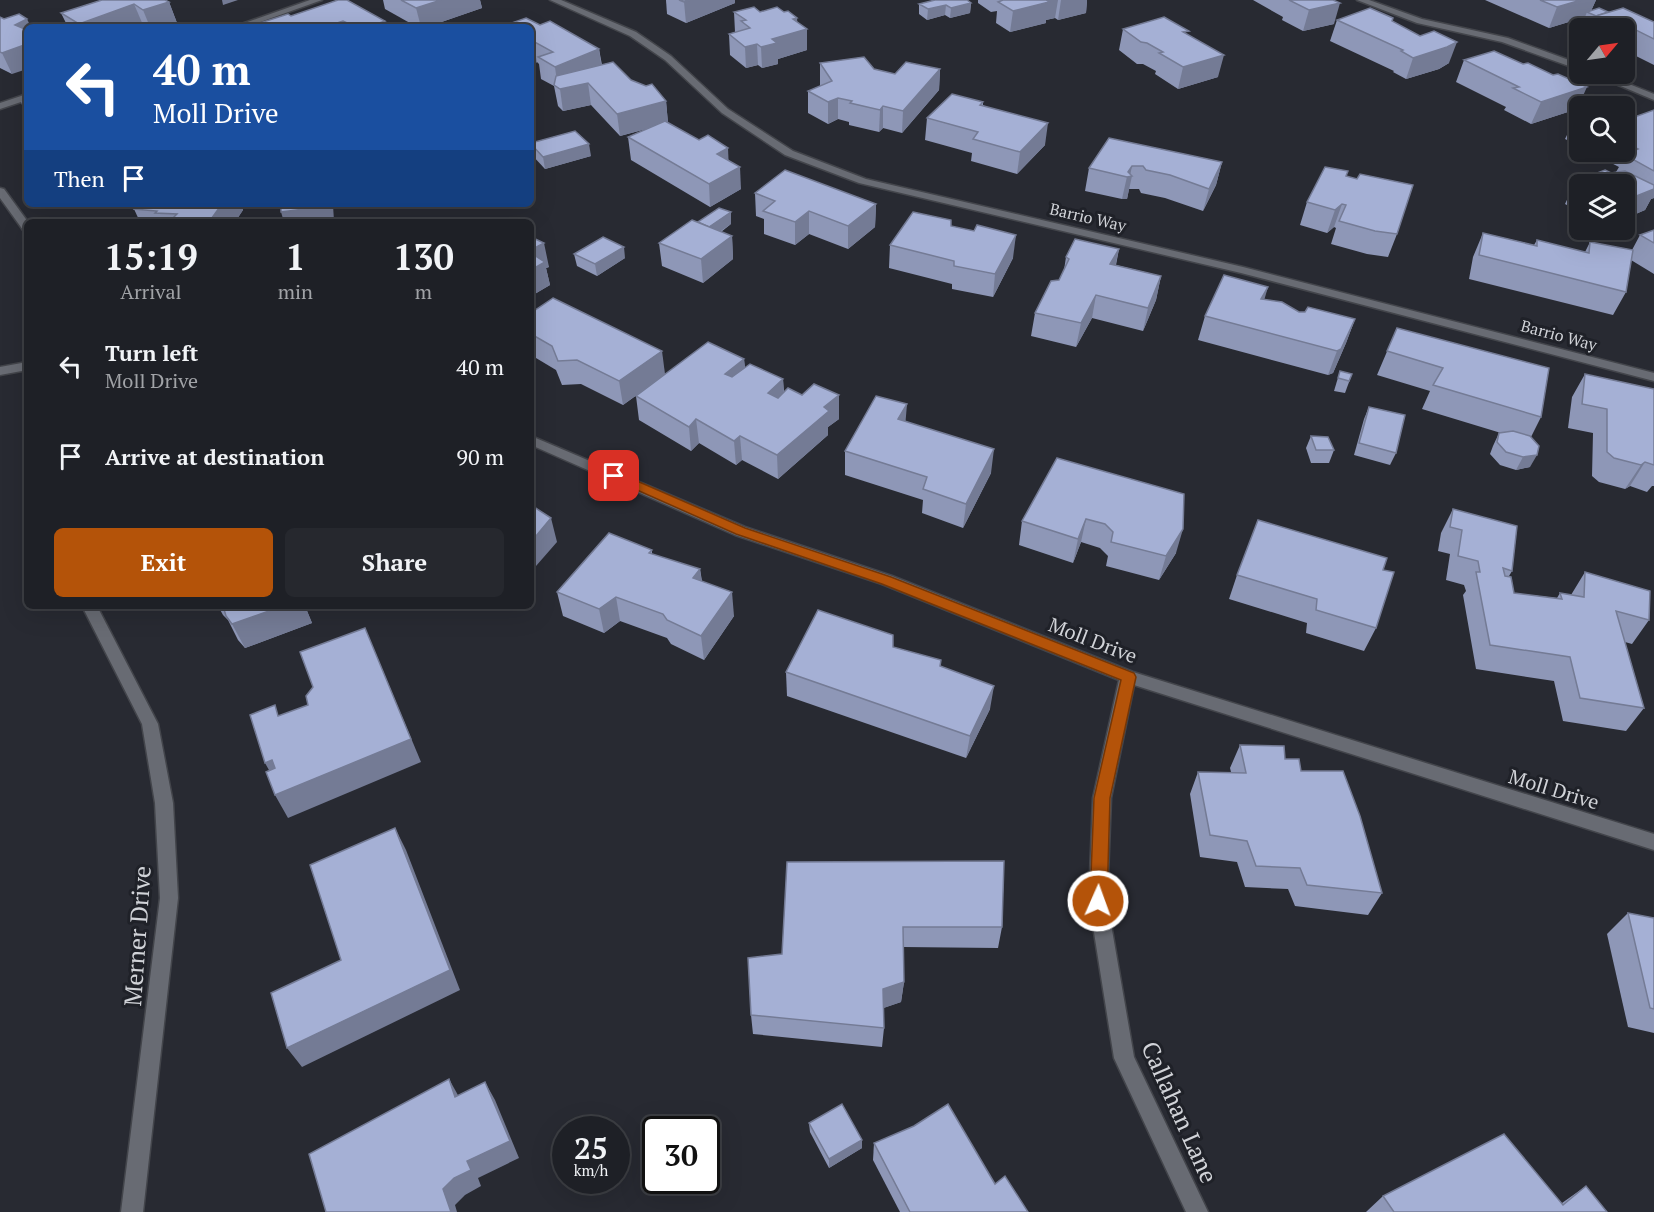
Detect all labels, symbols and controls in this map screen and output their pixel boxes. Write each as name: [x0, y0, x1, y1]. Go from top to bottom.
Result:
north arrow: [1569, 18, 1635, 84]
map controls: [1569, 18, 1635, 240]
text: 40 m: [153, 41, 251, 97]
icon: left: [54, 48, 132, 126]
text: Moll Drive: [153, 95, 279, 131]
button: search: [1569, 96, 1635, 162]
icon: arrive: [117, 162, 150, 195]
text: Then: [54, 164, 105, 193]
button: layers: [1569, 174, 1635, 240]
street label: Barrio Way: [1048, 198, 1129, 237]
text: 15:19: [104, 233, 198, 280]
text: 1: [285, 233, 306, 280]
text: 130: [393, 233, 454, 280]
text: Arrival: [120, 278, 182, 305]
text: min: [278, 278, 313, 305]
text: m: [415, 278, 432, 305]
street label: Barrio Way: [1519, 314, 1600, 356]
text: Turn left: [105, 338, 198, 367]
icon: left: [54, 350, 87, 383]
text: 40 m: [456, 352, 504, 381]
text: Moll Drive: [105, 367, 198, 394]
icon: arrive: [54, 440, 87, 473]
text: Arrive at destination: [105, 442, 324, 471]
text: 90 m: [456, 442, 504, 471]
pin: [588, 450, 639, 501]
icon: arrive: [597, 459, 630, 492]
button: Exit: [54, 528, 273, 597]
button: Share: [285, 528, 504, 597]
street label: Moll Drive: [1045, 611, 1141, 669]
street label: Moll Drive: [1506, 762, 1602, 816]
street label: Merner Drive: [116, 865, 158, 1007]
position arrow: [1066, 869, 1130, 933]
street label: Callahan Lane: [1134, 1036, 1226, 1188]
speed limit sign: 30: [642, 1116, 720, 1194]
text: 25: [574, 1128, 608, 1168]
text: km/h: [574, 1160, 608, 1180]

